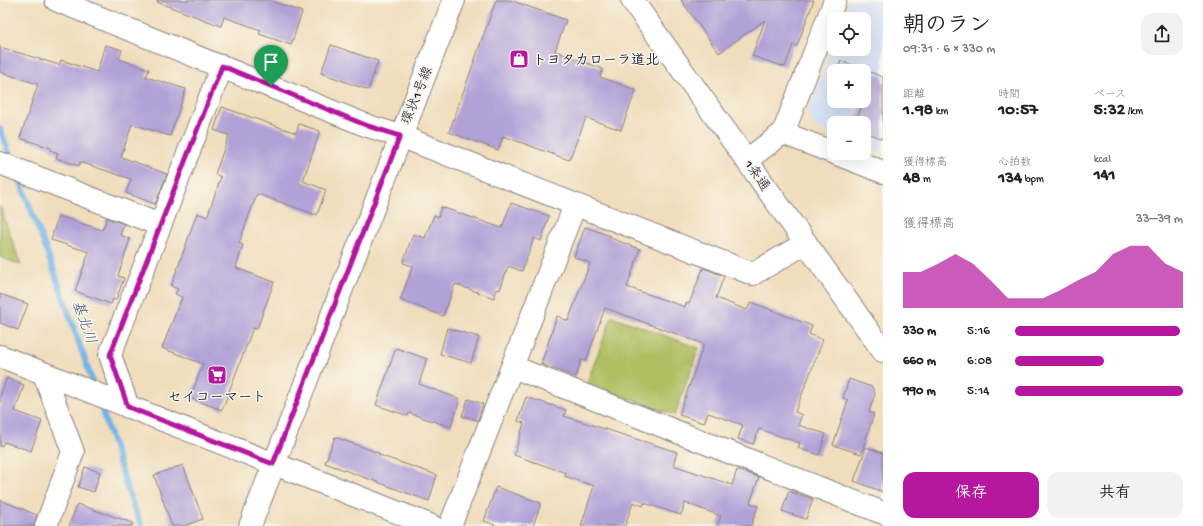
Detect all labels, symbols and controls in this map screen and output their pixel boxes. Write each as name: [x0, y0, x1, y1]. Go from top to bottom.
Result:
map controls: [827, 12, 871, 160]
button: locate: [827, 12, 871, 56]
button: share: [1141, 13, 1183, 55]
text: 朝のラン: [903, 14, 991, 40]
text: 09:31 · 6 × 330 m: [903, 42, 995, 57]
pin: [254, 45, 288, 86]
shop icon: トヨタカローラ道北: [508, 48, 530, 70]
icon: arrive: [260, 51, 282, 73]
place label: トヨタカローラ道北: [533, 53, 659, 70]
street label: 環状1号線: [399, 64, 438, 128]
button: +: [827, 64, 871, 108]
text: 距離: [903, 89, 925, 101]
text: 時間: [998, 89, 1020, 101]
text: ペース: [1094, 89, 1126, 101]
text: 1.98: [903, 101, 933, 121]
text: 10:57: [998, 101, 1038, 121]
text: 5:32: [1094, 101, 1125, 121]
text: km: [933, 106, 948, 118]
text: /km: [1125, 106, 1143, 118]
button: −: [827, 116, 871, 160]
text: kcal: [1094, 154, 1111, 166]
street label: 1条通: [739, 157, 772, 195]
text: 獲得標高: [903, 157, 947, 169]
text: 心拍数: [998, 157, 1031, 169]
text: 141: [1094, 166, 1115, 186]
text: 48: [903, 169, 920, 189]
text: 134: [998, 169, 1022, 189]
text: m: [920, 174, 931, 186]
text: bpm: [1022, 174, 1044, 186]
text: 33–39 m: [1136, 212, 1183, 227]
text: 獲得標高: [903, 217, 955, 232]
water label: 基北川: [67, 298, 100, 347]
text: 330 m: [903, 324, 936, 339]
text: 5:16: [967, 324, 990, 339]
text: 660 m: [903, 354, 936, 369]
text: 6:08: [967, 354, 992, 369]
supermarket icon: セイコーマート: [206, 364, 228, 386]
text: 990 m: [903, 384, 936, 399]
text: 5:14: [967, 384, 989, 399]
place label: セイコーマート: [168, 390, 266, 407]
button: 保存: [903, 472, 1039, 518]
button: 共有: [1047, 472, 1183, 518]

